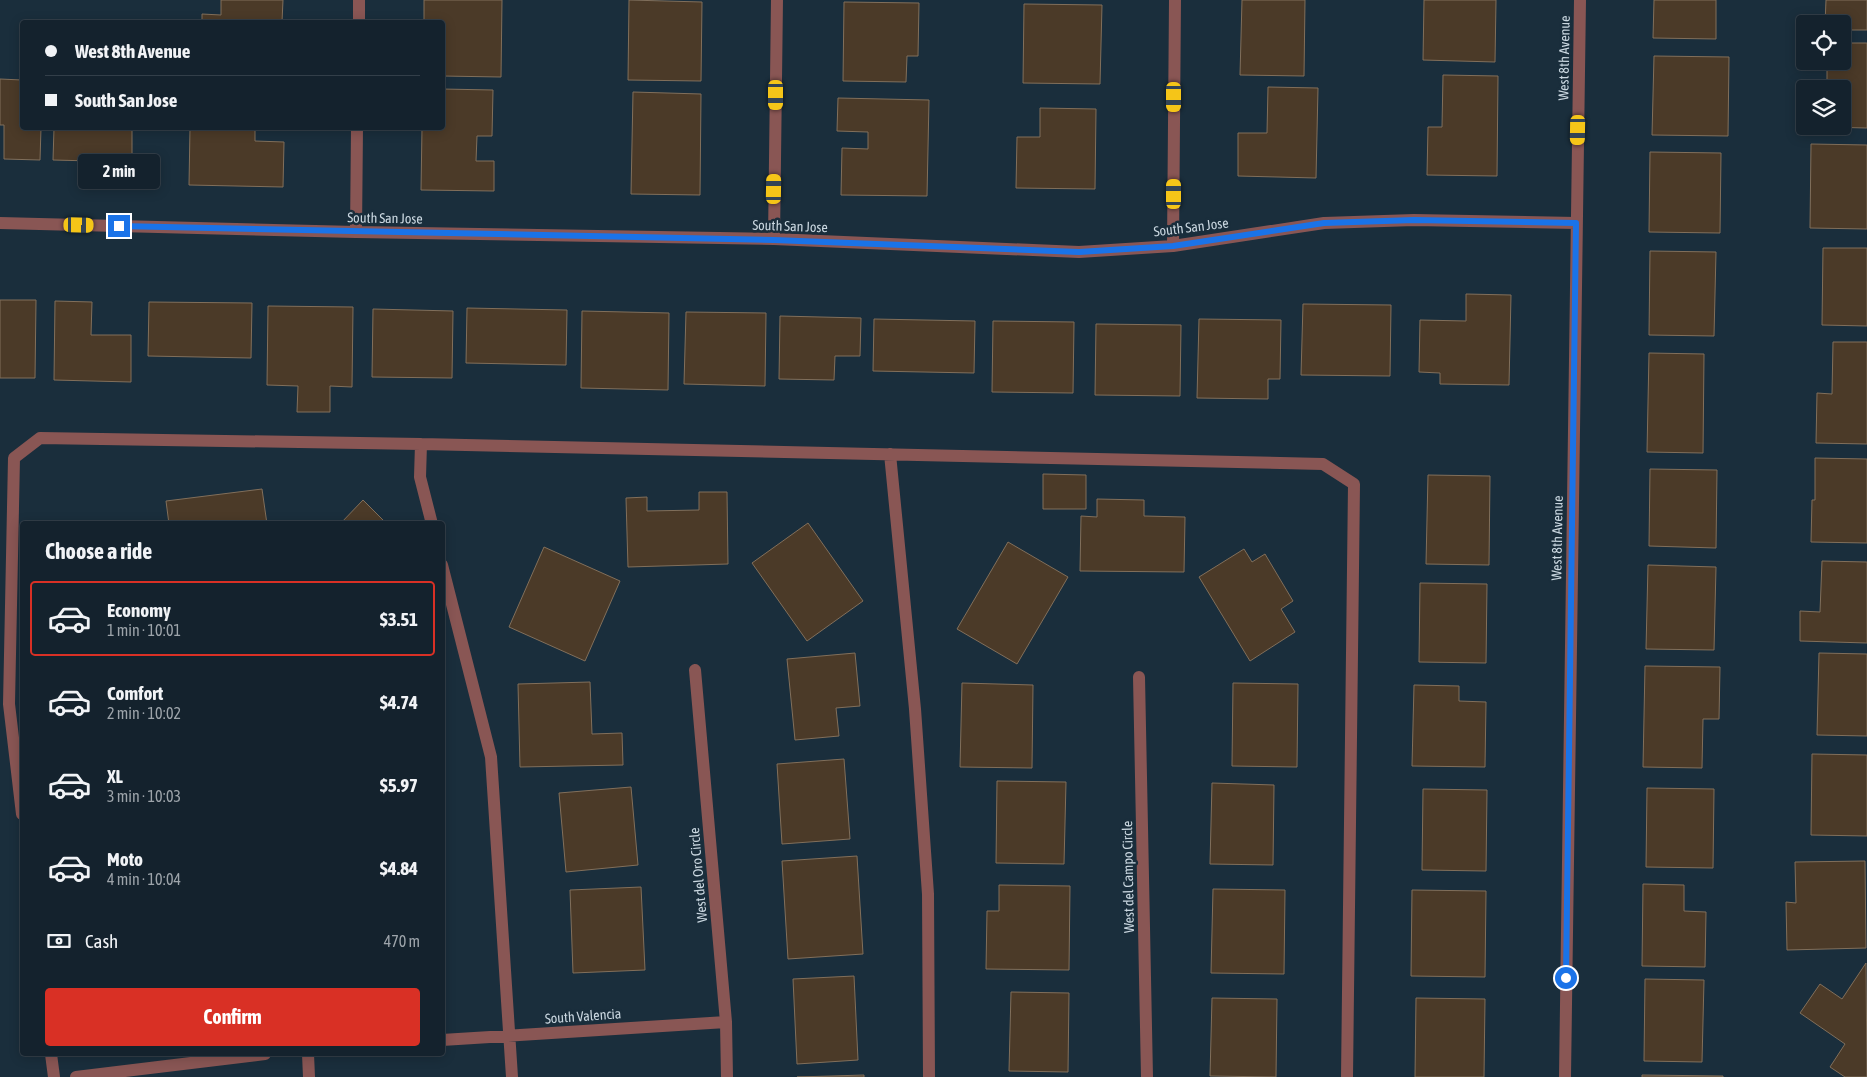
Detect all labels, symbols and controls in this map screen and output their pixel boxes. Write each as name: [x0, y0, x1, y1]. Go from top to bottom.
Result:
street label: West 8th Avenue: [1555, 15, 1573, 101]
map controls: [1796, 15, 1851, 135]
button: locate: [1796, 15, 1851, 70]
text: West 8th Avenue: [75, 40, 190, 62]
car: [768, 80, 783, 110]
button: layers: [1796, 80, 1851, 135]
car: [1166, 82, 1181, 112]
text: South San Jose: [75, 89, 177, 111]
car: [1570, 115, 1585, 145]
callout: 2 min: [78, 154, 160, 188]
text: 2 min: [103, 162, 135, 180]
car: [766, 174, 781, 204]
car: [1166, 179, 1181, 209]
street label: South San Jose: [347, 209, 423, 227]
street label: South San Jose: [1153, 214, 1229, 240]
route end: [108, 215, 130, 237]
car: [63, 217, 94, 233]
street label: South San Jose: [752, 217, 828, 235]
street label: West 8th Avenue: [1548, 495, 1566, 581]
text: Choose a ride: [45, 538, 152, 564]
icon: car: [47, 596, 92, 641]
text: Economy: [107, 599, 171, 621]
text: $3.51: [380, 608, 418, 630]
text: 1 min · 10:01: [107, 621, 181, 639]
icon: car: [47, 679, 92, 724]
text: Comfort: [107, 682, 163, 704]
text: $4.74: [380, 691, 418, 713]
text: 2 min · 10:02: [107, 704, 181, 722]
icon: car: [47, 762, 92, 807]
text: XL: [107, 765, 123, 787]
text: $5.97: [380, 774, 418, 796]
text: 3 min · 10:03: [107, 787, 181, 805]
street label: West del Campo Circle: [1119, 821, 1137, 933]
street label: West del Oro Circle: [686, 827, 710, 923]
icon: car: [47, 845, 92, 890]
text: Moto: [107, 848, 143, 870]
text: $4.84: [380, 857, 418, 879]
text: 4 min · 10:04: [107, 870, 181, 888]
icon: cash: [45, 927, 73, 955]
text: Cash: [85, 930, 118, 952]
text: 470 m: [384, 932, 420, 950]
route start: [1555, 967, 1577, 989]
button: Confirm: [45, 988, 420, 1046]
street label: South Valencia: [544, 1005, 622, 1027]

